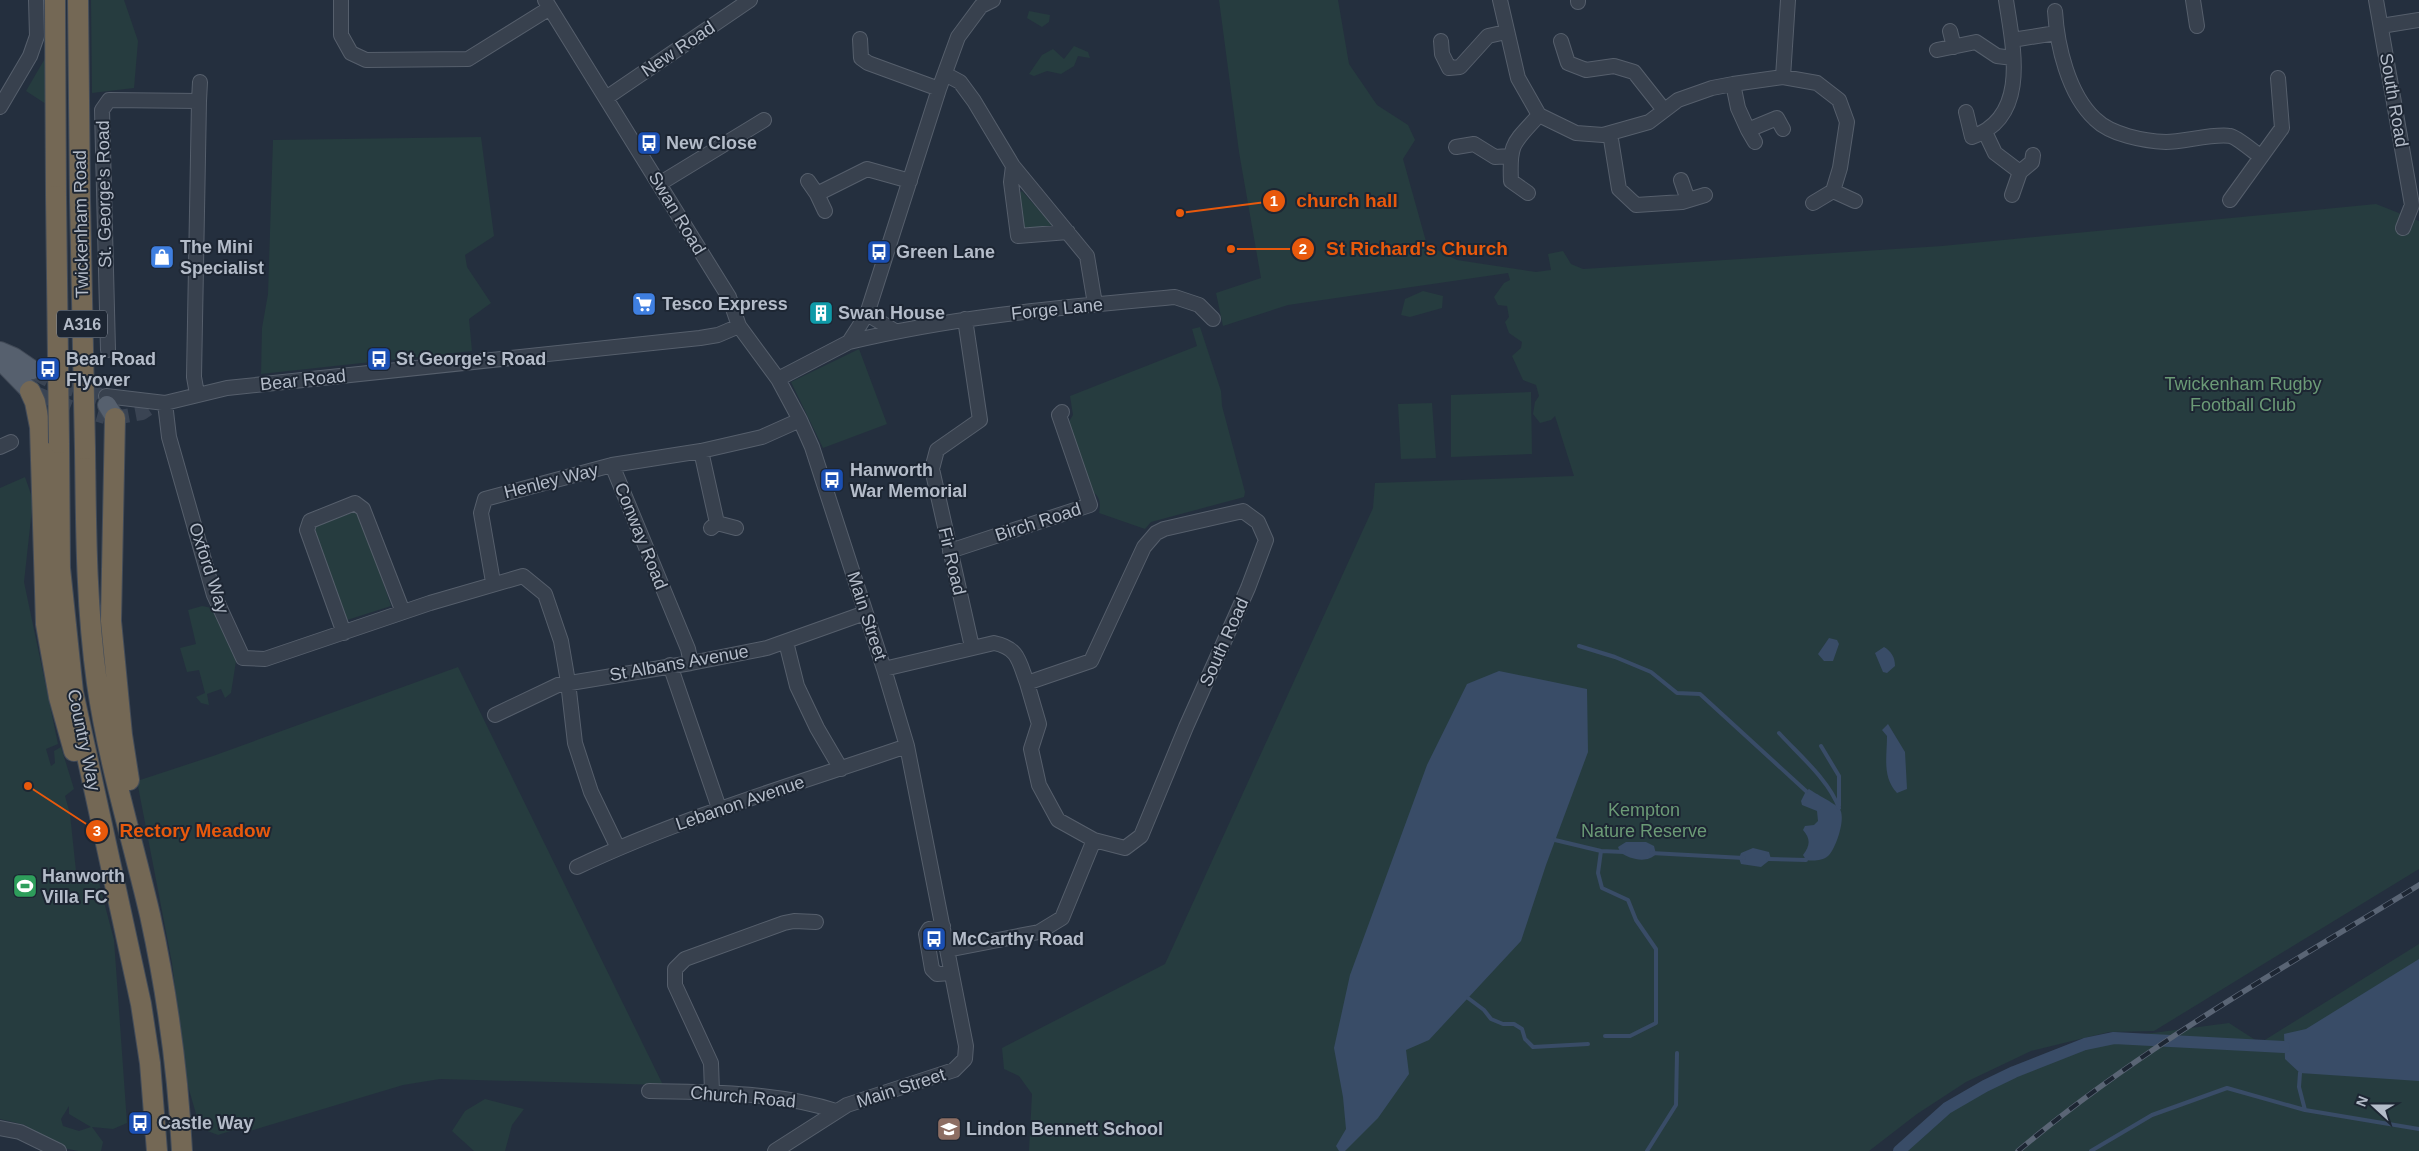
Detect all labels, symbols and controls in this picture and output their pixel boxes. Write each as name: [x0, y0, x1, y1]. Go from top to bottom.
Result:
street label: New Road: [638, 17, 718, 81]
street label: South Road: [2376, 51, 2412, 149]
street label: St. George's Road: [93, 120, 115, 268]
bus stop icon: New Close: [636, 130, 662, 156]
place label: New Close: [666, 133, 757, 153]
street label: Twickenham Road: [70, 150, 92, 298]
street label: Swan Road: [644, 168, 710, 258]
callout: church hall: [1261, 184, 1408, 218]
text: church hall: [1296, 190, 1398, 211]
text: 1: [1270, 192, 1278, 209]
callout: St Richard's Church: [1291, 232, 1518, 266]
place label: The Mini Specialist: [180, 237, 264, 278]
text: St Richard's Church: [1326, 238, 1508, 259]
bus stop icon: Green Lane: [866, 239, 892, 265]
text: 2: [1299, 240, 1307, 257]
place label: Green Lane: [896, 242, 995, 262]
shop icon: The Mini Specialist: [149, 244, 175, 270]
supermarket icon: Tesco Express: [631, 291, 657, 317]
place label: Tesco Express: [662, 294, 788, 314]
street label: Forge Lane: [1010, 294, 1104, 324]
building icon: Swan House: [808, 300, 834, 326]
place label: Swan House: [838, 303, 945, 323]
road number: A316: [57, 310, 107, 338]
bus stop icon: St George's Road: [366, 346, 392, 372]
place label: Bear Road Flyover: [66, 349, 156, 390]
place label: St George's Road: [396, 349, 546, 369]
bus stop icon: Bear Road Flyover: [35, 356, 61, 382]
street label: Bear Road: [259, 366, 347, 394]
park label: Twickenham Rugby Football Club: [2164, 374, 2322, 415]
street label: Henley Way: [502, 460, 600, 502]
place label: Hanworth War Memorial: [850, 460, 967, 501]
bus stop icon: Hanworth War Memorial: [819, 467, 845, 493]
street label: Conway Road: [611, 480, 671, 592]
street label: Birch Road: [993, 499, 1083, 545]
street label: Oxford Way: [185, 520, 233, 616]
street label: Fir Road: [934, 525, 970, 597]
street label: Main Street: [843, 569, 891, 663]
street label: South Road: [1196, 595, 1252, 689]
street label: St Albans Avenue: [608, 641, 750, 685]
street label: Country Way: [63, 687, 105, 793]
street label: Lebanon Avenue: [673, 772, 807, 834]
park label: Kempton Nature Reserve: [1581, 800, 1707, 841]
callout: Rectory Meadow: [85, 814, 281, 848]
text: Rectory Meadow: [120, 820, 271, 841]
text: 3: [93, 822, 101, 839]
place label: Hanworth Villa FC: [42, 866, 125, 907]
sports icon: Hanworth Villa FC: [12, 873, 38, 899]
bus stop icon: McCarthy Road: [921, 926, 947, 952]
place label: McCarthy Road: [952, 929, 1084, 949]
street label: Main Street: [854, 1064, 948, 1112]
north arrow: [2349, 1081, 2399, 1131]
street label: Church Road: [689, 1082, 797, 1112]
text: N: [2353, 1094, 2371, 1109]
bus stop icon: Castle Way: [127, 1110, 153, 1136]
place label: Castle Way: [158, 1113, 253, 1133]
school or university icon: Lindon Bennett School: [936, 1116, 962, 1142]
place label: Lindon Bennett School: [966, 1119, 1163, 1139]

